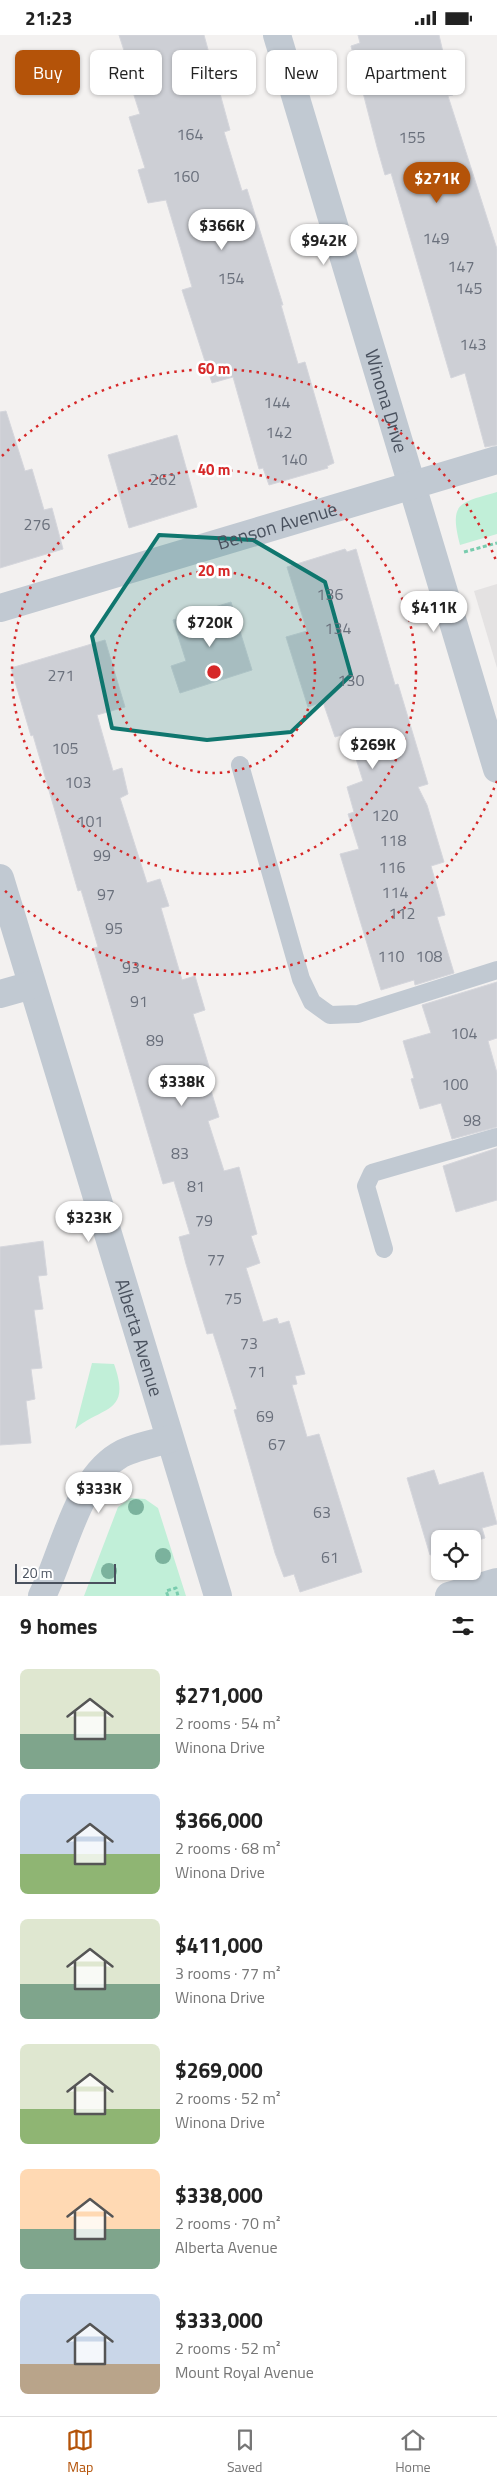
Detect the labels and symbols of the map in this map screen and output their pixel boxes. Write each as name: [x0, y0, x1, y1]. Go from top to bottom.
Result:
house number: 164: [177, 122, 203, 146]
house number: 155: [399, 125, 425, 149]
pin: $271K: [402, 161, 472, 204]
house number: 160: [173, 164, 199, 188]
pin: $366K: [187, 209, 257, 251]
pin: $942K: [289, 223, 359, 266]
house number: 149: [423, 226, 449, 250]
house number: 147: [448, 254, 474, 278]
house number: 154: [218, 266, 244, 290]
house number: 145: [456, 276, 482, 300]
house number: 143: [460, 332, 486, 356]
street label: Winona Drive: [358, 345, 416, 456]
text: 60 m: [198, 357, 230, 380]
house number: 144: [264, 390, 290, 414]
house number: 142: [266, 420, 292, 444]
house number: 140: [281, 447, 307, 471]
text: 40 m: [198, 458, 230, 481]
house number: 262: [150, 467, 176, 491]
street label: Benson Avenue: [213, 493, 341, 557]
house number: 276: [24, 512, 50, 536]
text: 20 m: [198, 559, 230, 582]
house number: 136: [317, 582, 343, 606]
pin: $411K: [399, 591, 469, 633]
pin: $720K: [175, 605, 245, 648]
house number: 134: [325, 616, 351, 640]
house number: 271: [48, 663, 74, 687]
centre of rings: [205, 663, 223, 681]
house number: 130: [338, 668, 364, 692]
pin: $269K: [338, 727, 408, 770]
house number: 105: [52, 736, 78, 760]
house number: 103: [65, 770, 91, 794]
house number: 120: [372, 803, 398, 827]
house number: 101: [77, 809, 103, 833]
house number: 118: [380, 828, 406, 852]
house number: 99: [93, 843, 111, 867]
house number: 116: [379, 855, 405, 879]
house number: 114: [382, 880, 408, 904]
house number: 97: [97, 882, 115, 906]
house number: 112: [389, 901, 415, 925]
house number: 95: [105, 916, 123, 940]
house number: 110: [378, 944, 404, 968]
house number: 108: [416, 944, 442, 968]
house number: 93: [122, 955, 140, 979]
house number: 91: [130, 989, 148, 1013]
house number: 104: [451, 1021, 477, 1045]
house number: 89: [146, 1028, 164, 1052]
pin: $338K: [147, 1065, 217, 1107]
house number: 100: [442, 1072, 468, 1096]
house number: 98: [463, 1108, 481, 1132]
house number: 83: [171, 1141, 189, 1165]
house number: 81: [187, 1174, 205, 1198]
pin: $323K: [54, 1201, 124, 1243]
house number: 79: [195, 1208, 213, 1232]
house number: 77: [207, 1247, 225, 1271]
street label: Alberta Avenue: [108, 1275, 171, 1400]
house number: 75: [224, 1286, 242, 1310]
house number: 73: [240, 1331, 258, 1355]
house number: 71: [248, 1359, 266, 1383]
house number: 69: [256, 1404, 274, 1428]
house number: 67: [268, 1432, 286, 1456]
pin: $333K: [64, 1471, 134, 1514]
house number: 63: [313, 1500, 331, 1524]
house number: 61: [321, 1545, 339, 1569]
scale bar: [15, 1561, 116, 1584]

